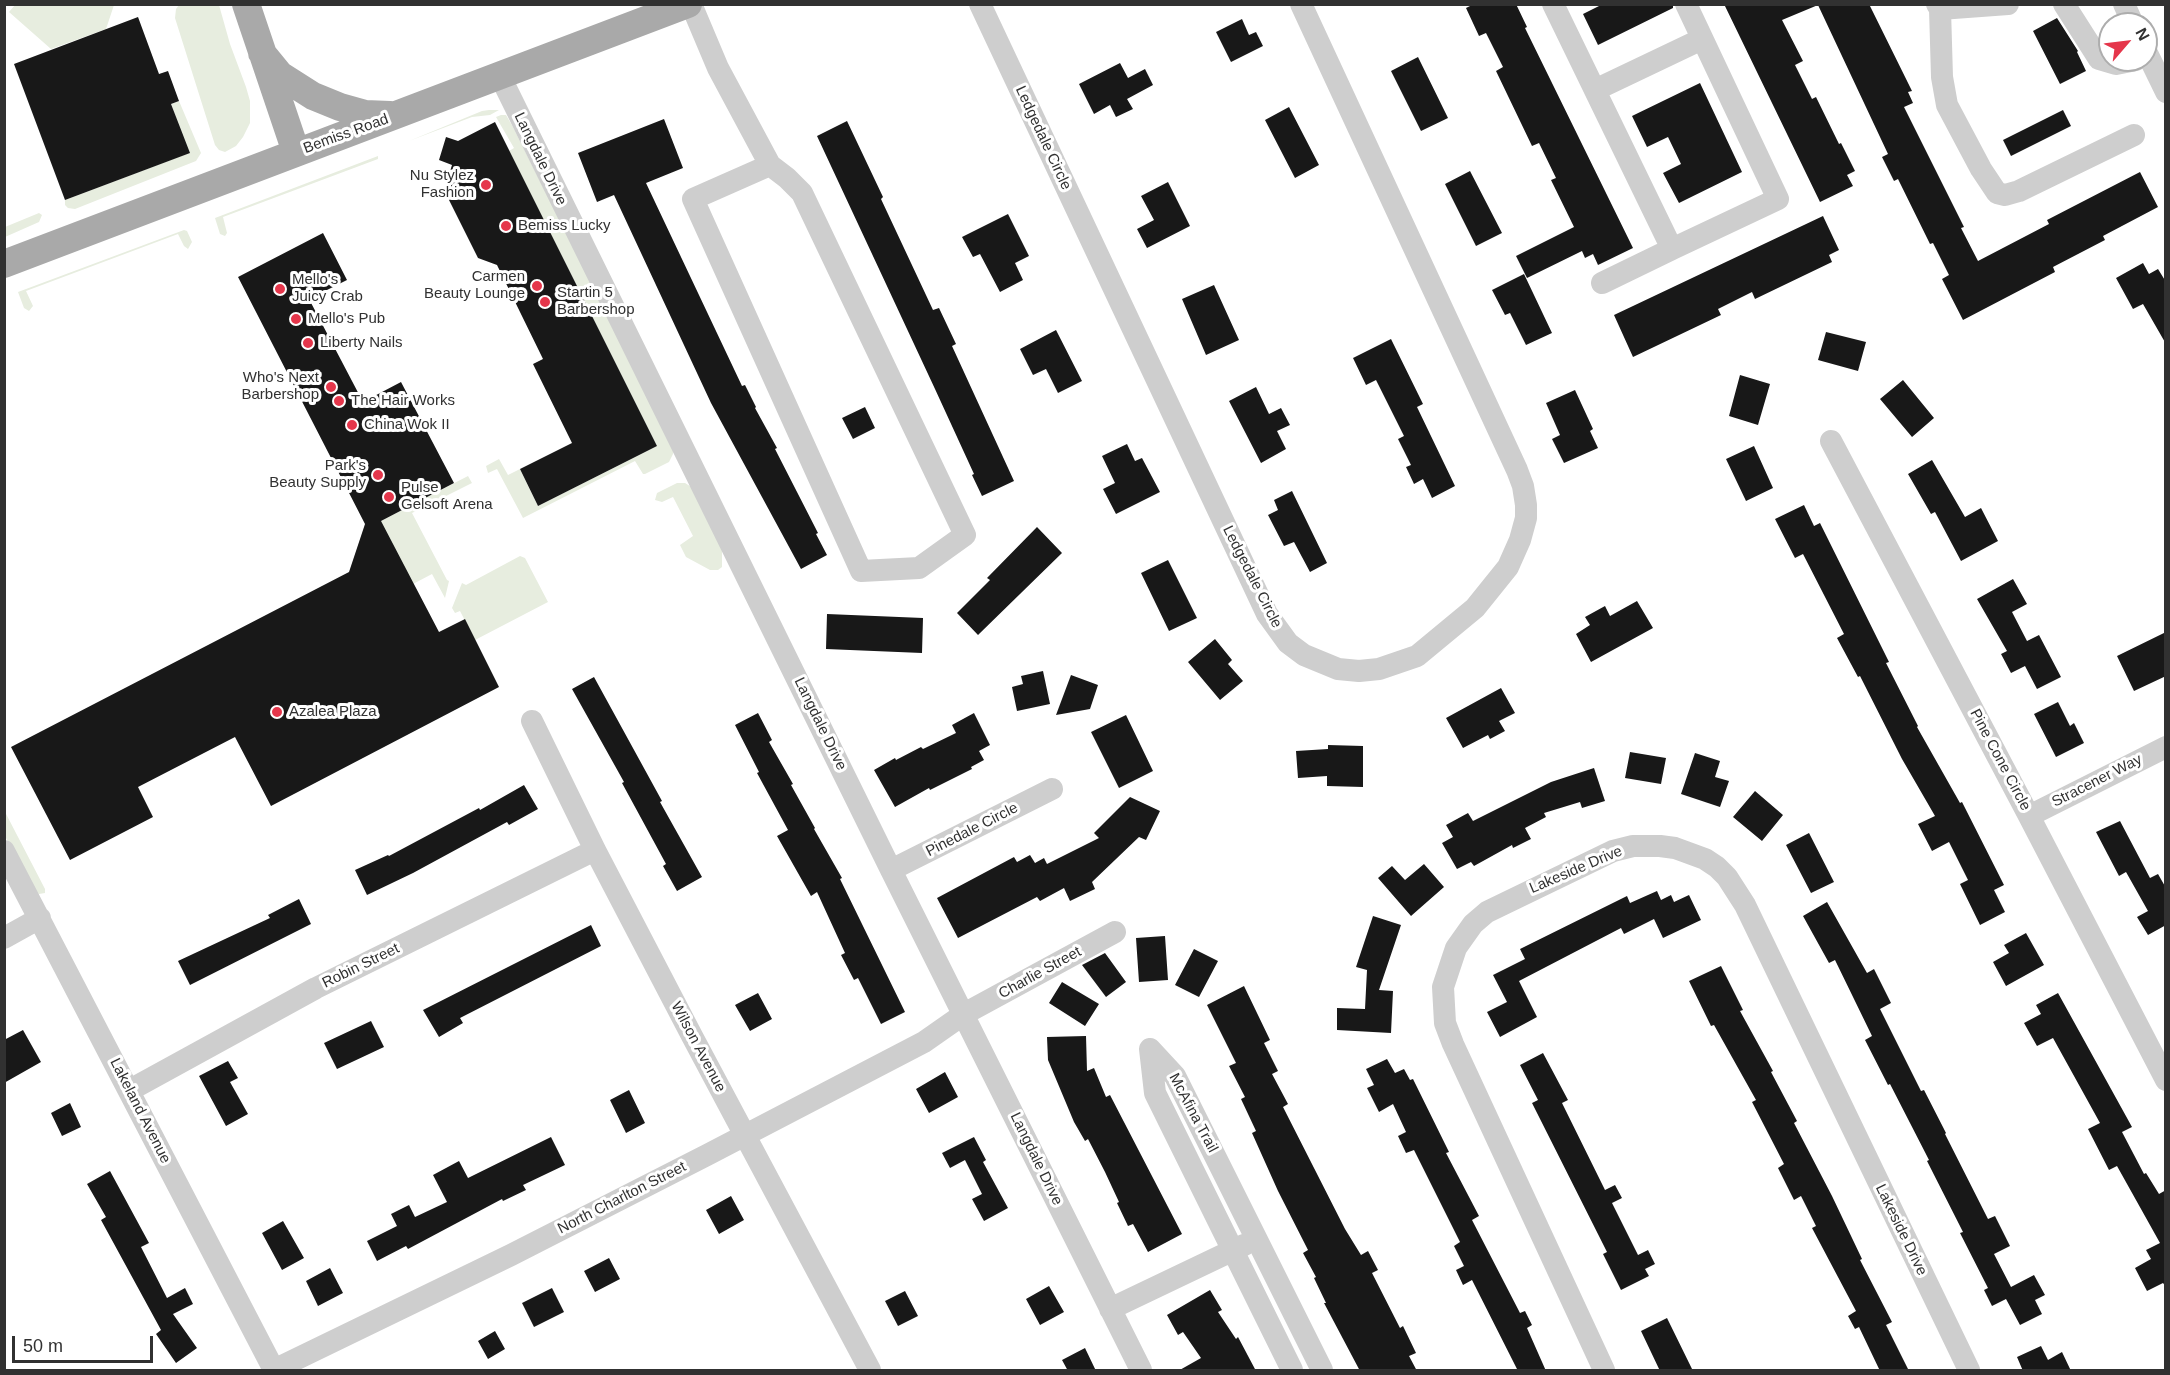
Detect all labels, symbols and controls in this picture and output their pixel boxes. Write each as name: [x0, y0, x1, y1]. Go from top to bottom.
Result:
north arrow: [2098, 12, 2158, 72]
text: N: [2132, 25, 2153, 43]
street label: Ledgedale Circle: [1011, 83, 1075, 193]
street label: Bemiss Road: [301, 110, 391, 158]
street label: Langdale Drive: [510, 110, 570, 208]
place label: Nu Stylez Fashion: [410, 167, 474, 202]
marker: Nu Stylez Fashion: [479, 178, 493, 192]
place label: Bemiss Lucky: [518, 217, 611, 235]
marker: Bemiss Lucky: [499, 219, 513, 233]
place label: Carmen Beauty Lounge: [424, 268, 525, 303]
place label: Mello's Juicy Crab: [292, 271, 363, 306]
marker: Carmen Beauty Lounge: [530, 279, 544, 293]
marker: Mello's Juicy Crab: [273, 282, 287, 296]
place label: Startin 5 Barbershop: [557, 284, 635, 319]
marker: Startin 5 Barbershop: [538, 295, 552, 309]
place label: Mello's Pub: [308, 310, 385, 328]
marker: Mello's Pub: [289, 312, 303, 326]
place label: Liberty Nails: [320, 334, 403, 352]
marker: Liberty Nails: [301, 336, 315, 350]
place label: Who's Next Barbershop: [241, 369, 319, 404]
marker: Who's Next Barbershop: [324, 380, 338, 394]
place label: The Hair Works: [351, 392, 455, 410]
marker: The Hair Works: [332, 394, 346, 408]
place label: China Wok II: [364, 416, 450, 434]
marker: China Wok II: [345, 418, 359, 432]
place label: Park's Beauty Supply: [269, 457, 366, 492]
marker: Park's Beauty Supply: [371, 468, 385, 482]
place label: Pulse Gelsoft Arena: [401, 479, 493, 514]
marker: Pulse Gelsoft Arena: [382, 490, 396, 504]
street label: Ledgedale Circle: [1218, 523, 1286, 631]
street label: Langdale Drive: [790, 675, 850, 773]
place label: Azalea Plaza: [289, 703, 377, 721]
marker: Azalea Plaza: [270, 705, 284, 719]
street label: Pine Cone Circle: [1966, 706, 2034, 814]
street label: Stracener Way: [2049, 751, 2145, 811]
street label: Pinedale Circle: [923, 799, 1021, 861]
street label: Lakeside Drive: [1527, 842, 1625, 898]
street label: Robin Street: [320, 940, 402, 992]
street label: Charlie Street: [996, 943, 1084, 1003]
street label: Wilson Avenue: [667, 999, 729, 1095]
street label: Lakeland Avenue: [106, 1055, 174, 1167]
street label: McAfina Trail: [1165, 1070, 1221, 1156]
street label: Langdale Drive: [1006, 1110, 1066, 1208]
street label: North Charlton Street: [555, 1158, 689, 1238]
street label: Lakeside Drive: [1871, 1181, 1931, 1279]
scale bar: [15, 1324, 156, 1362]
text: 50 m: [23, 1336, 63, 1356]

